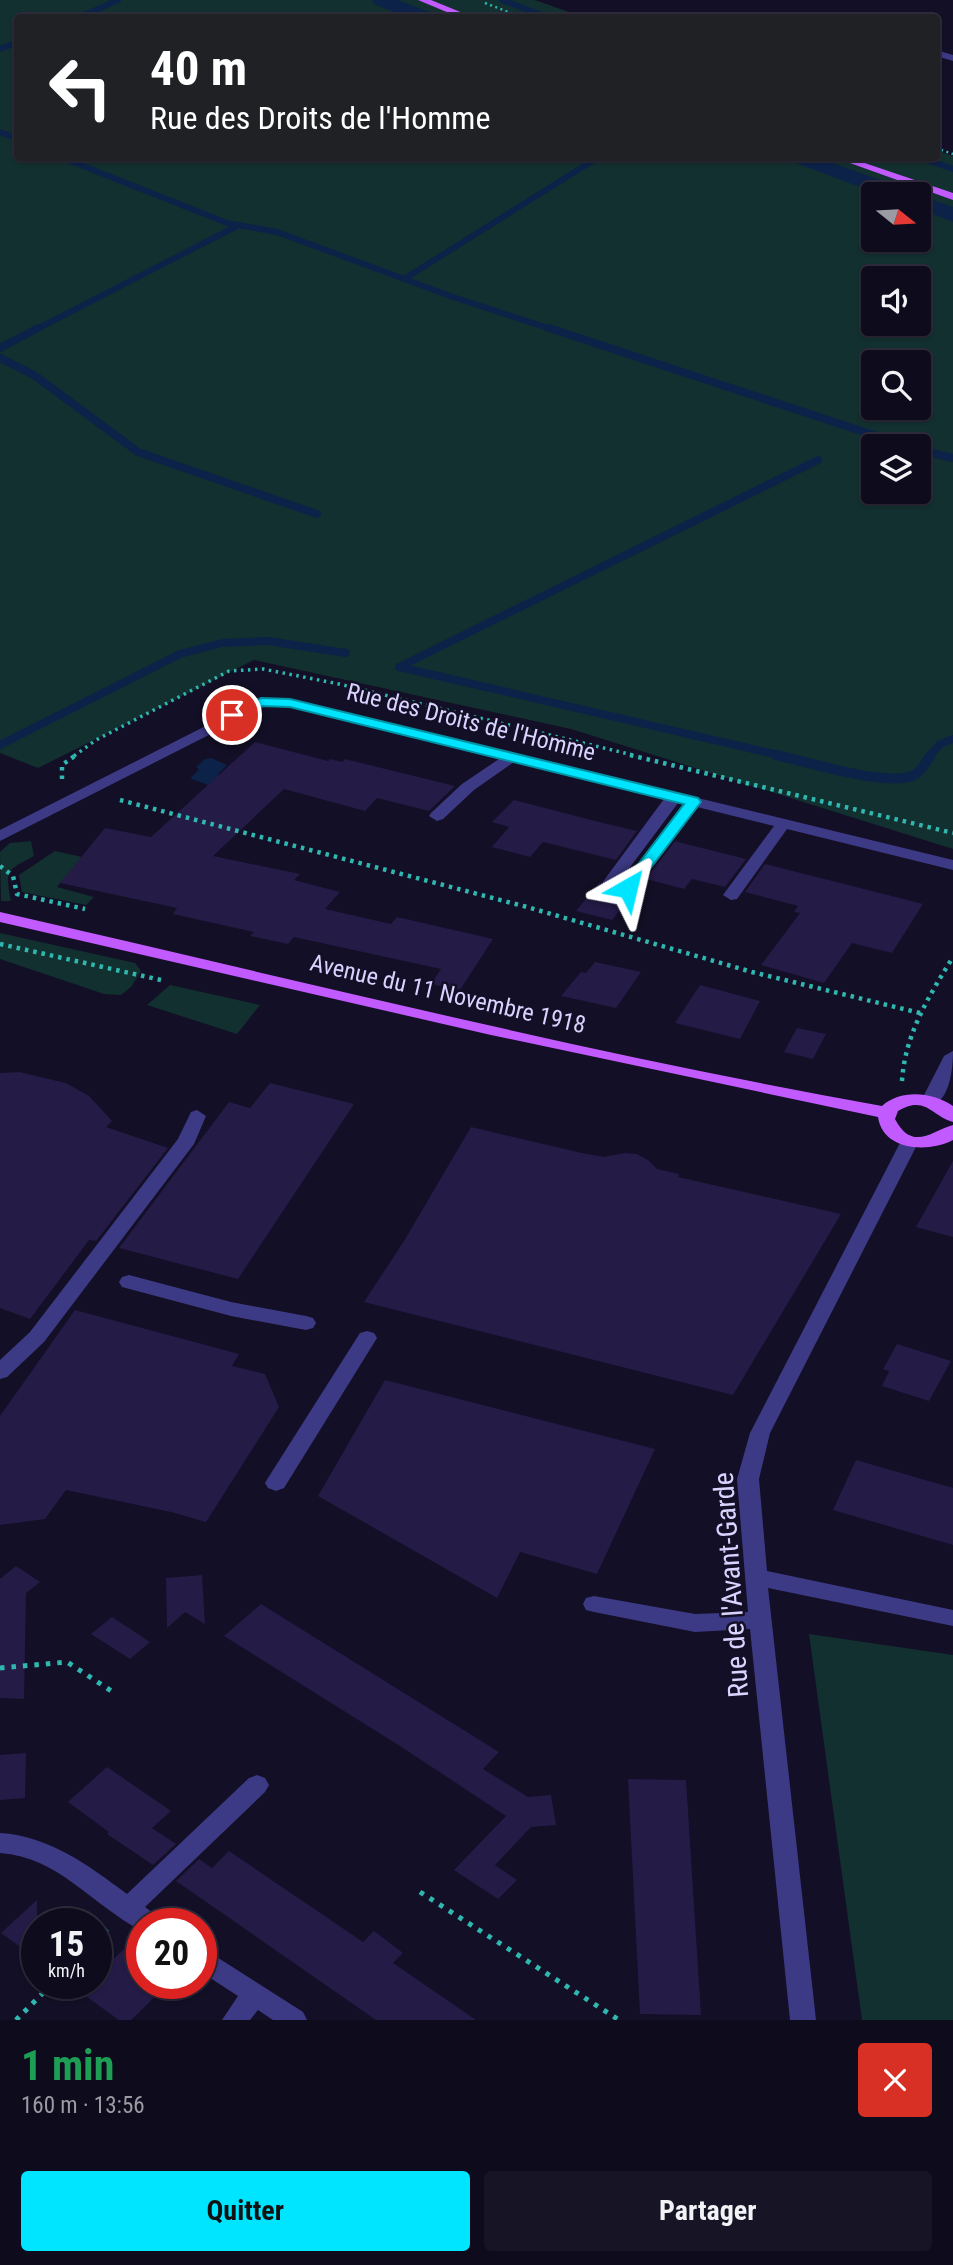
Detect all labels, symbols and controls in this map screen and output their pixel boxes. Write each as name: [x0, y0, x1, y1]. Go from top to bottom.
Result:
text: 40 m: [150, 40, 247, 97]
icon: left: [35, 42, 126, 133]
text: Rue des Droits de l'Homme: [150, 99, 490, 137]
north arrow: [861, 182, 931, 252]
map controls: [861, 182, 931, 504]
button: sound: [861, 266, 931, 336]
button: search: [861, 350, 931, 420]
button: layers: [861, 434, 931, 504]
street label: Rue des Droits de l'Homme: [344, 678, 598, 766]
pin: [202, 685, 262, 745]
icon: arrive: [213, 696, 251, 734]
position arrow: [591, 851, 665, 925]
street label: Avenue du 11 Novembre 1918: [307, 949, 589, 1039]
street label: Rue de l'Avant-Garde: [707, 1471, 755, 1699]
speed limit sign: 20: [126, 1908, 217, 1999]
text: 15: [49, 1924, 84, 1965]
text: km/h: [48, 1960, 85, 1981]
text: 1 min: [21, 2041, 114, 2090]
button: close: [858, 2043, 932, 2117]
text: 160 m · 13:56: [21, 2092, 145, 2119]
button: Quitter: [21, 2171, 470, 2251]
button: Partager: [484, 2171, 932, 2251]

